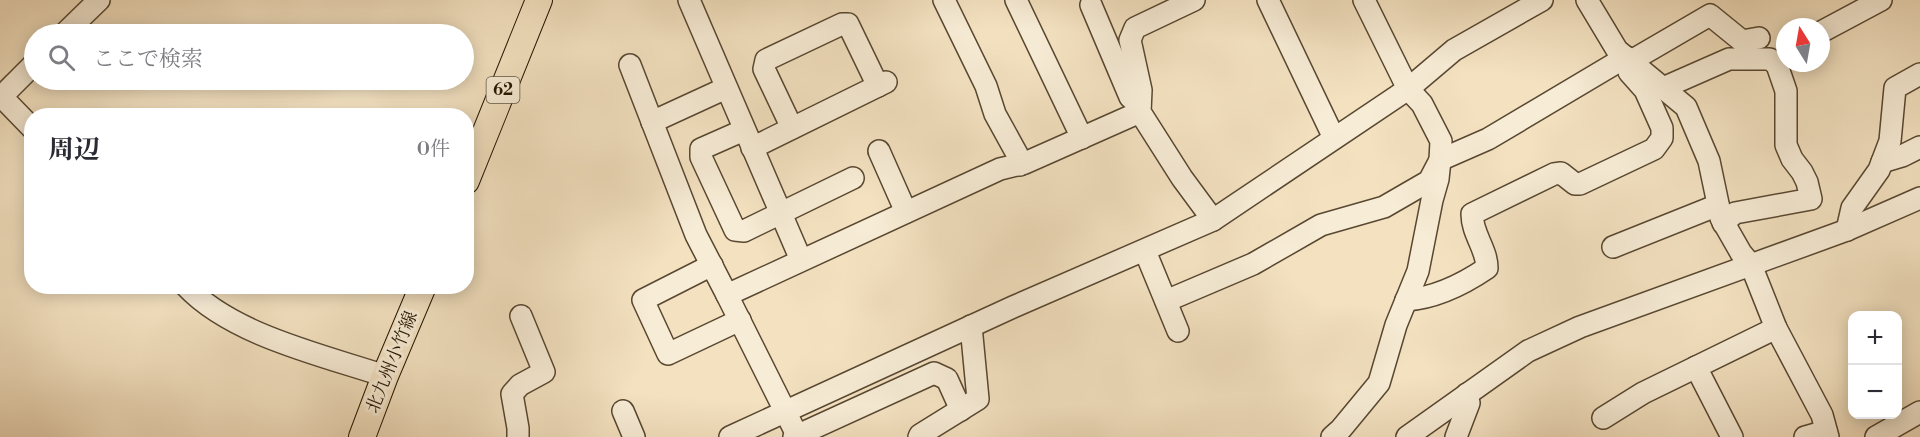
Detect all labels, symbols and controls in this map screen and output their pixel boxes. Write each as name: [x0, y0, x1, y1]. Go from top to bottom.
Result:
north arrow: [1776, 18, 1830, 72]
search box: [24, 24, 474, 90]
icon: search: [45, 41, 78, 74]
text: ここで検索: [93, 46, 203, 73]
road number: 62: [486, 77, 520, 103]
text: 周辺: [48, 134, 100, 166]
text: 0件: [417, 137, 450, 162]
street label: 北九州小竹線: [361, 308, 423, 416]
map controls: [1848, 311, 1902, 419]
button: +: [1848, 311, 1902, 365]
button: −: [1848, 365, 1902, 419]

